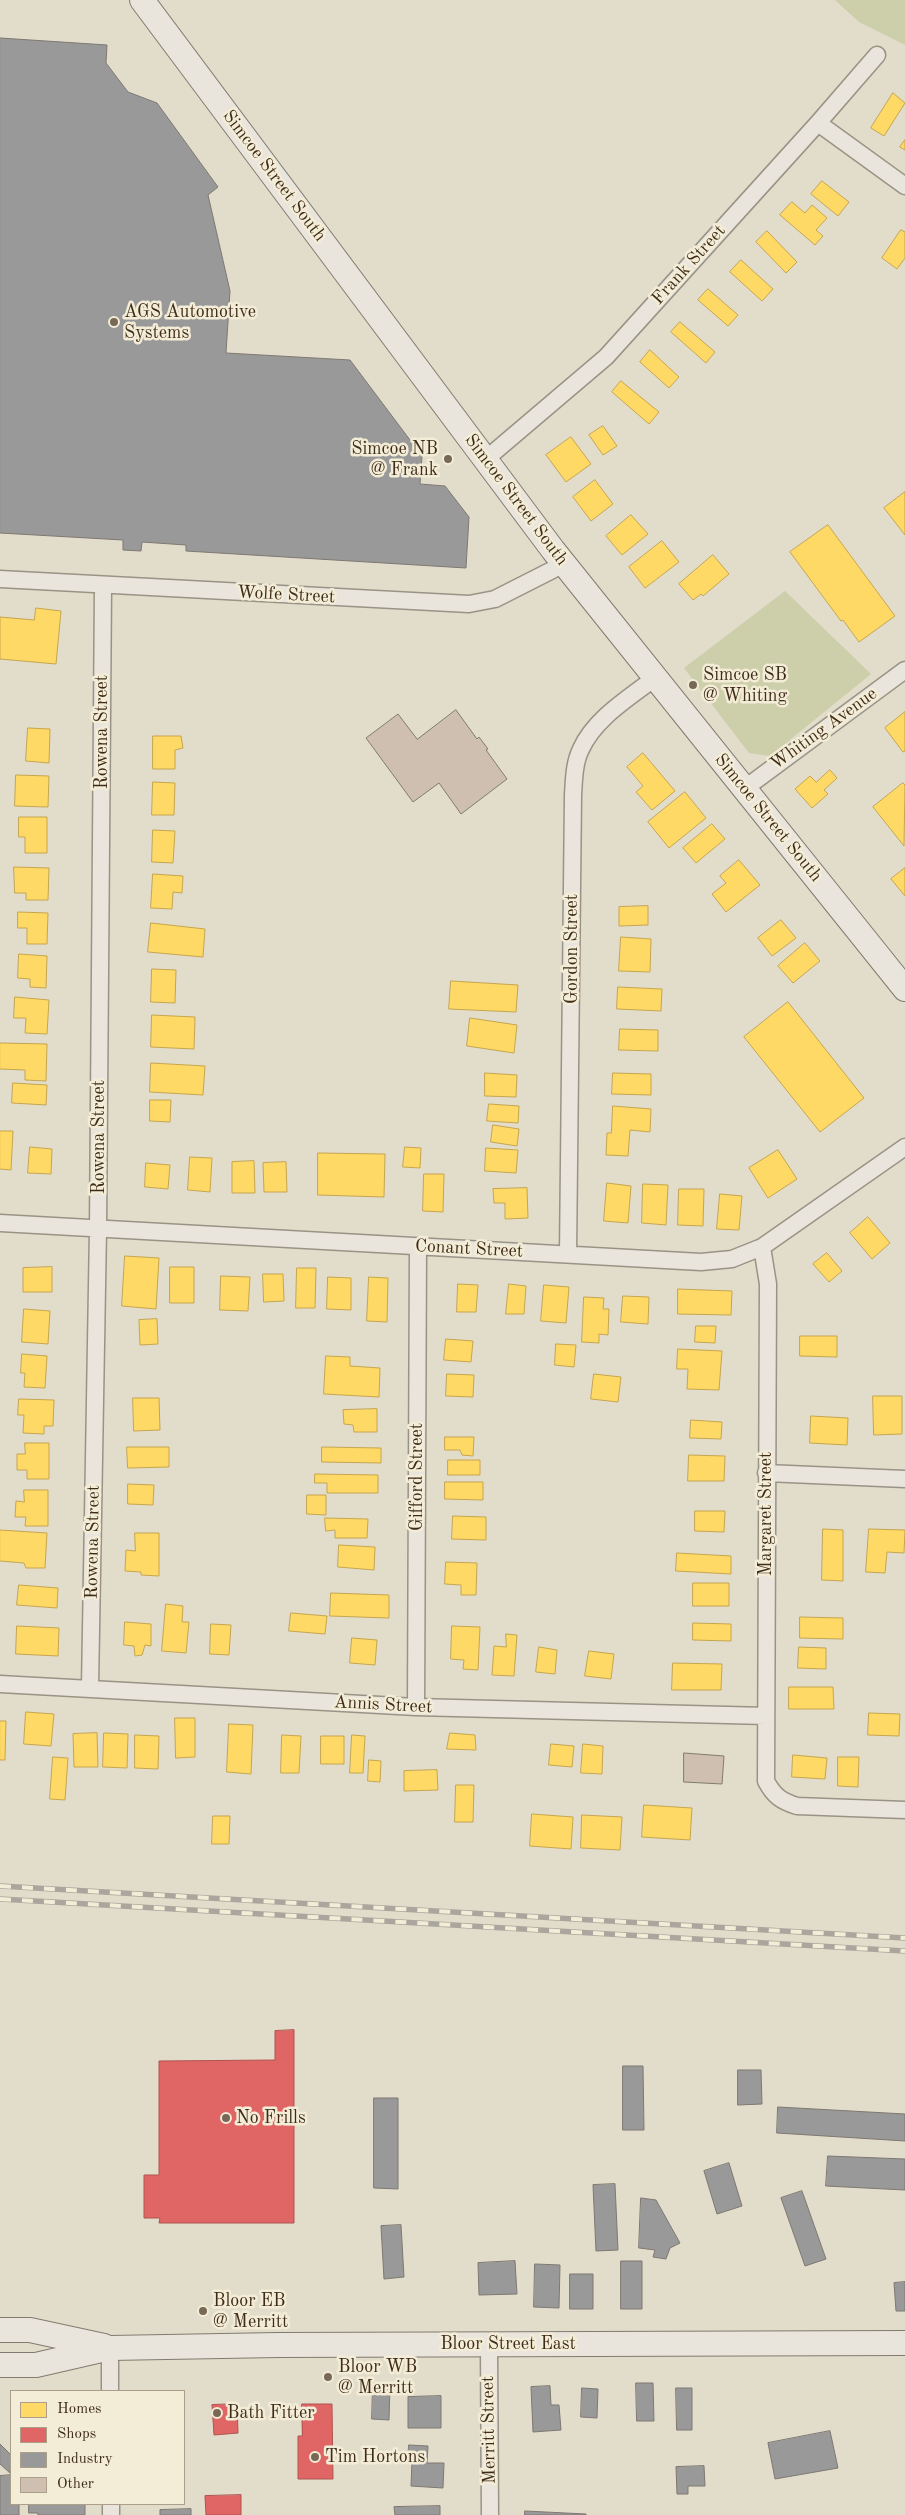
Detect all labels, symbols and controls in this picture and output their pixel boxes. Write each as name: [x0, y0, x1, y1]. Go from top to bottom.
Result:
street label: Simcoe Street South: [218, 106, 330, 246]
street label: Frank Street: [647, 221, 731, 309]
place label: AGS Automotive Systems: [124, 301, 256, 344]
marker: AGS Automotive Systems: [108, 316, 120, 328]
street label: Simcoe Street South: [460, 430, 572, 570]
place label: Simcoe NB @ Frank: [351, 438, 438, 480]
marker: Simcoe NB @ Frank: [442, 453, 454, 465]
street label: Wolfe Street: [236, 582, 336, 608]
place label: Simcoe SB @ Whiting: [703, 664, 787, 706]
street label: Rowena Street: [91, 675, 113, 789]
marker: Simcoe SB @ Whiting: [687, 679, 699, 691]
street label: Whiting Avenue: [766, 683, 882, 775]
street label: Simcoe Street South: [710, 749, 826, 887]
street label: Gordon Street: [561, 894, 583, 1004]
street label: Rowena Street: [88, 1080, 110, 1194]
street label: Conant Street: [414, 1235, 524, 1263]
street label: Gifford Street: [406, 1423, 428, 1531]
street label: Margaret Street: [755, 1452, 777, 1576]
street label: Rowena Street: [81, 1485, 105, 1599]
street label: Annis Street: [333, 1692, 433, 1718]
place label: No Frills: [236, 2107, 306, 2129]
marker: No Frills: [220, 2112, 232, 2124]
place label: Bloor EB @ Merritt: [213, 2290, 288, 2332]
marker: Bloor EB @ Merritt: [197, 2305, 209, 2317]
street label: Bloor Street East: [440, 2333, 576, 2355]
place label: Bloor WB @ Merritt: [338, 2356, 417, 2398]
marker: Bloor WB @ Merritt: [322, 2371, 334, 2383]
street label: Merritt Street: [477, 2376, 501, 2484]
legend: [10, 2390, 185, 2505]
text: Homes: [57, 2402, 102, 2417]
place label: Bath Fitter: [227, 2402, 315, 2424]
marker: Bath Fitter: [211, 2407, 223, 2419]
text: Shops: [57, 2427, 96, 2442]
place label: Tim Hortons: [325, 2446, 425, 2468]
marker: Tim Hortons: [309, 2451, 321, 2463]
text: Industry: [57, 2452, 113, 2467]
text: Other: [57, 2477, 94, 2492]

